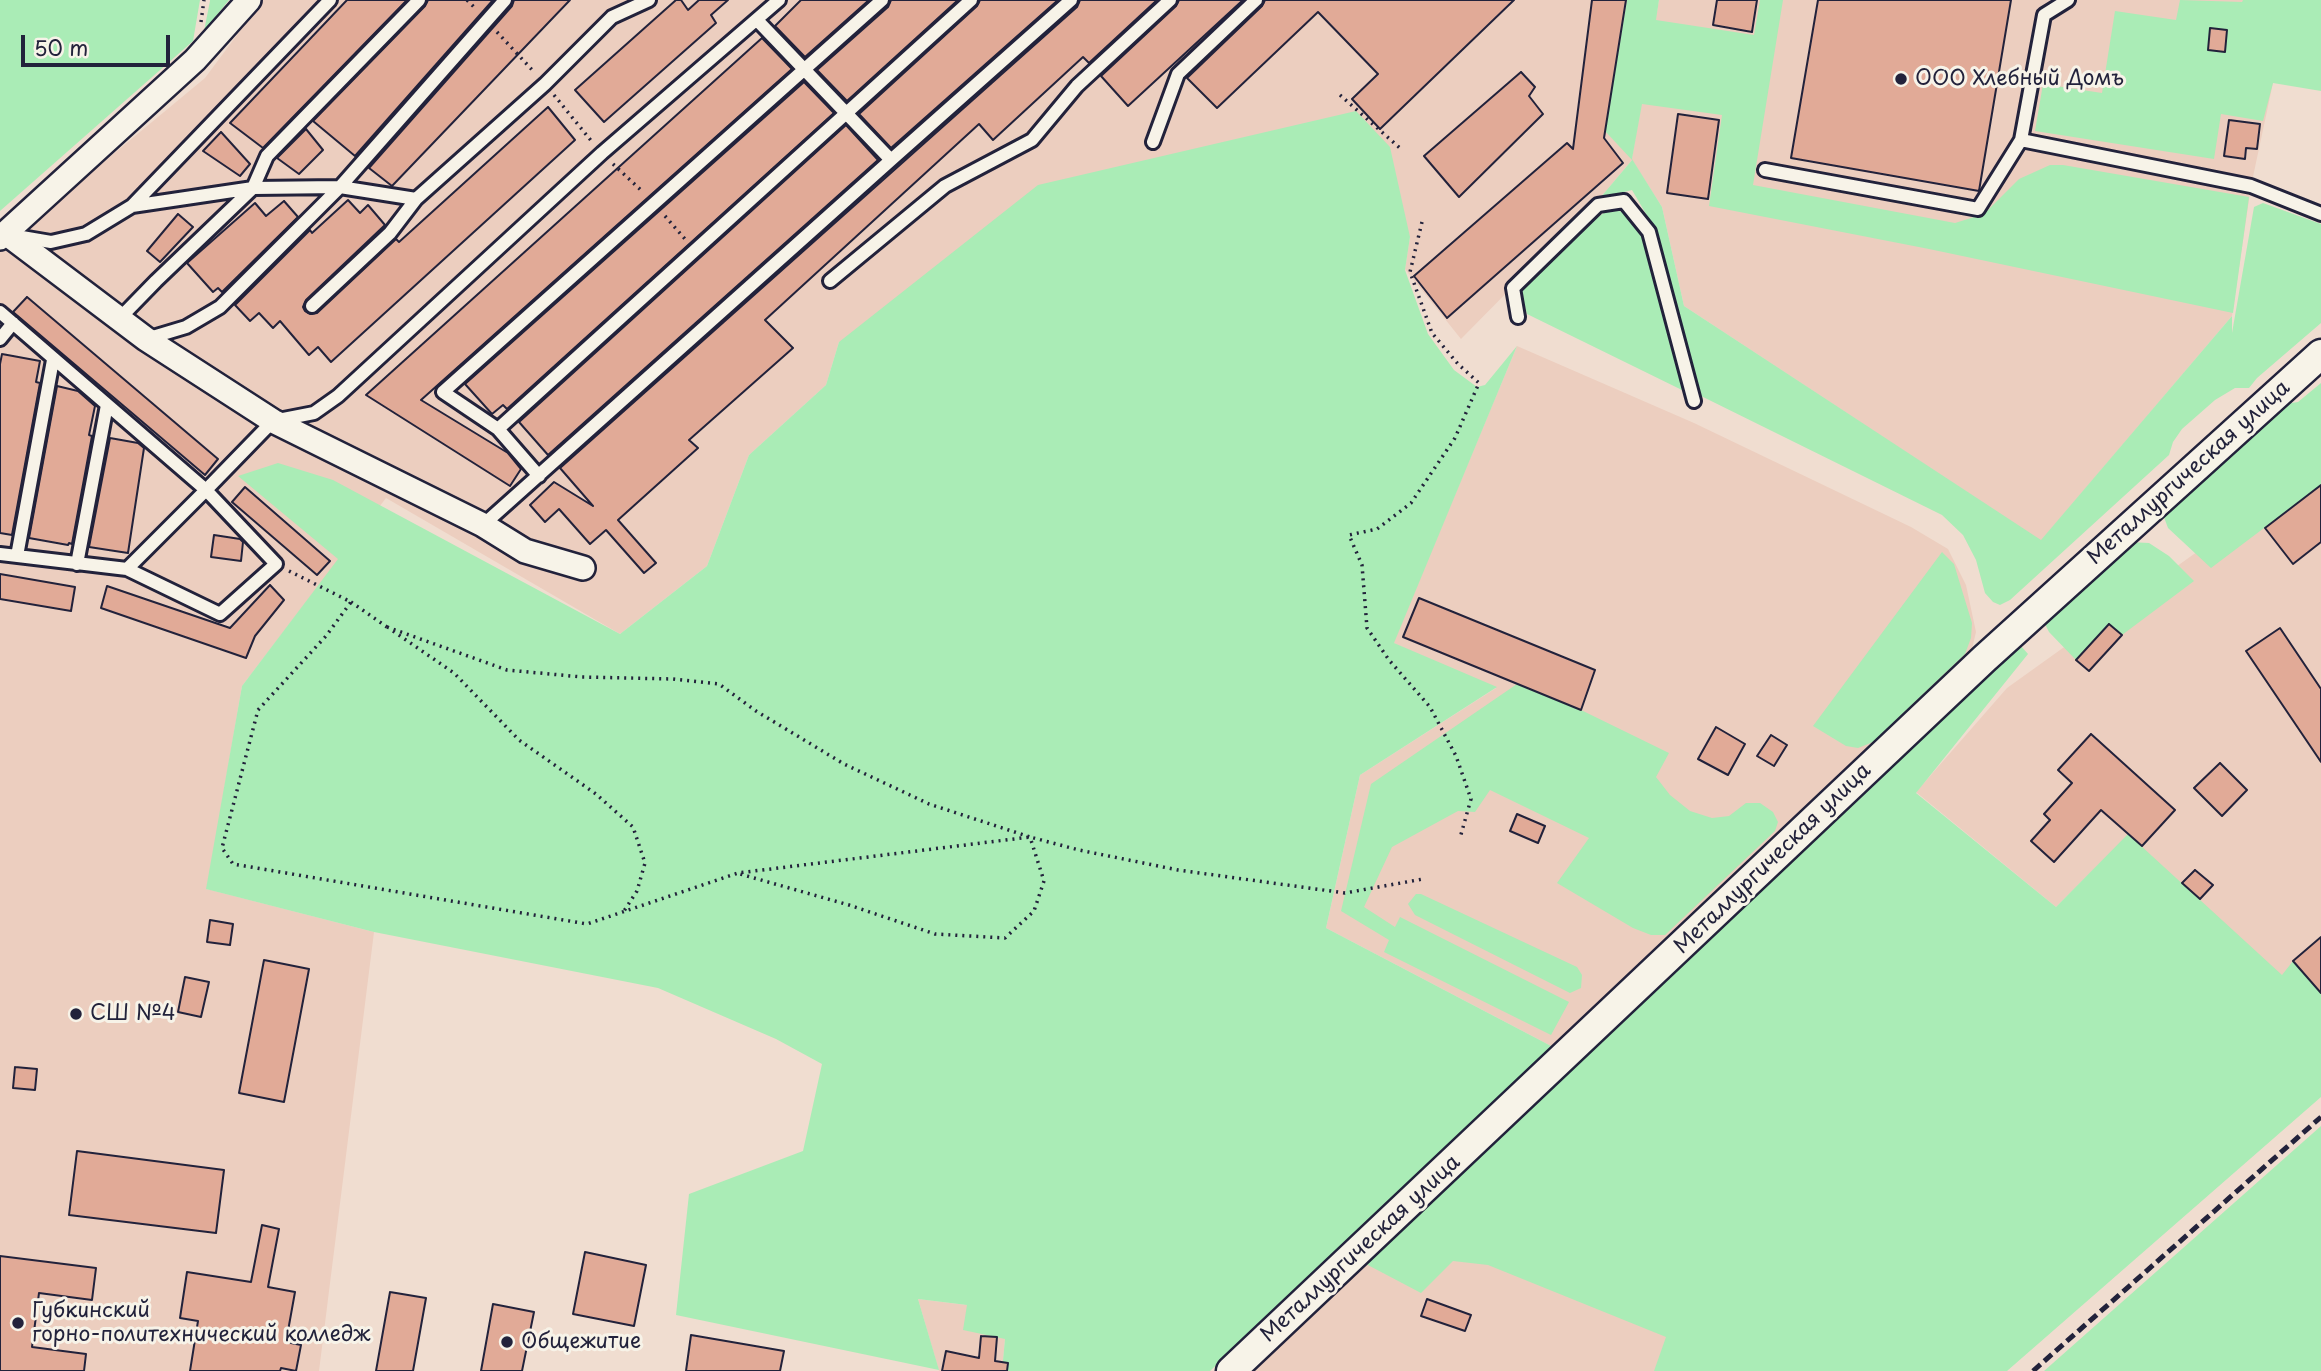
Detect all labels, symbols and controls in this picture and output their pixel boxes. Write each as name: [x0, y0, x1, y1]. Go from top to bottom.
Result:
scale bar: [24, 21, 173, 65]
text: 50 m: [34, 31, 88, 63]
place label: ООО Хлебный Домъ: [1915, 66, 2124, 92]
marker: ООО Хлебный Домъ: [1893, 71, 1909, 87]
street label: Металлургическая улица: [2083, 375, 2295, 571]
street label: Металлургическая улица: [1669, 758, 1877, 960]
place label: СШ №4: [90, 1001, 176, 1027]
marker: СШ №4: [68, 1006, 84, 1022]
street label: Металлургическая улица: [1256, 1150, 1466, 1348]
place label: Губкинский горно-политехнический колледж: [32, 1298, 371, 1348]
marker: Губкинский горно-политехнический колледж: [10, 1315, 26, 1331]
place label: Общежитие: [521, 1329, 641, 1355]
marker: Общежитие: [499, 1334, 515, 1350]

